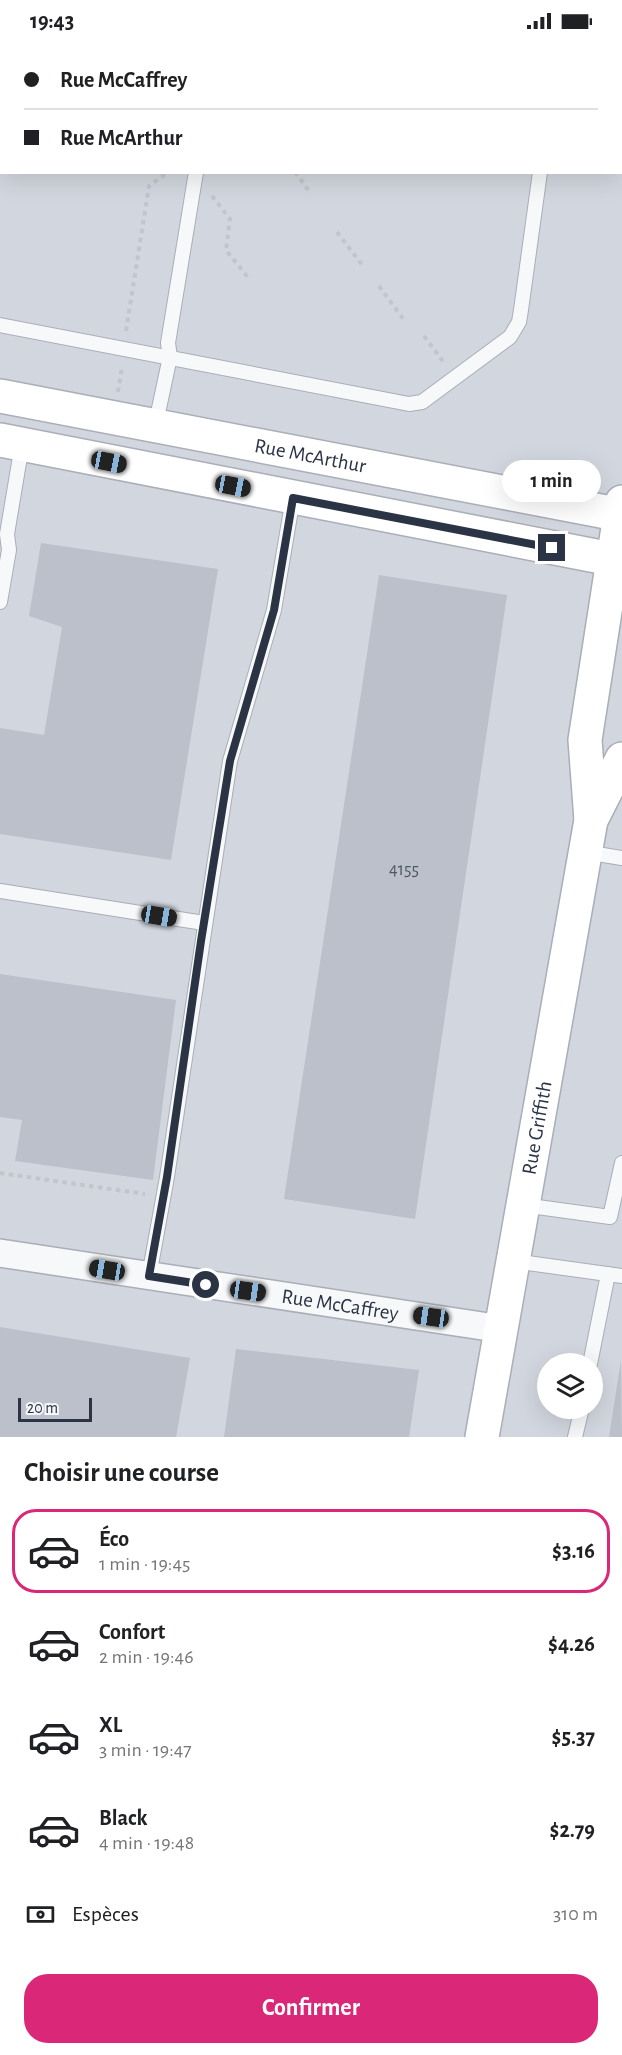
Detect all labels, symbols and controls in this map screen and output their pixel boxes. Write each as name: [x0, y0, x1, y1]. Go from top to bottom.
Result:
text: 19:43: [30, 10, 74, 32]
text: Rue McCaffrey: [60, 69, 187, 91]
text: Rue McArthur: [60, 127, 182, 149]
street label: Rue McArthur: [253, 435, 368, 477]
car: [90, 450, 128, 474]
callout: 1 min: [502, 461, 602, 503]
text: 1 min: [530, 471, 573, 491]
car: [214, 474, 252, 498]
route end: [538, 534, 565, 561]
house number: 4155: [389, 861, 419, 879]
car: [140, 904, 178, 928]
street label: Rue Griffith: [519, 1079, 556, 1176]
car: [88, 1258, 126, 1282]
route start: [192, 1271, 219, 1298]
car: [229, 1280, 267, 1302]
street label: Rue McCaffrey: [280, 1286, 400, 1324]
car: [412, 1306, 450, 1328]
map controls: [537, 1353, 603, 1419]
button: layers: [537, 1353, 603, 1419]
scale bar: [18, 1395, 92, 1422]
text: 20 m: [27, 1400, 58, 1416]
text: Choisir une course: [24, 1459, 219, 1486]
icon: car: [27, 1524, 81, 1578]
text: Éco: [99, 1528, 129, 1550]
text: $3.16: [552, 1540, 595, 1562]
text: 1 min · 19:45: [99, 1554, 190, 1574]
icon: car: [27, 1617, 81, 1671]
text: Confort: [99, 1621, 165, 1643]
text: $4.26: [548, 1633, 595, 1655]
text: 2 min · 19:46: [99, 1647, 194, 1667]
icon: car: [27, 1710, 81, 1764]
text: XL: [99, 1714, 122, 1736]
text: $5.37: [552, 1726, 595, 1748]
text: 3 min · 19:47: [99, 1740, 192, 1760]
icon: car: [27, 1803, 81, 1857]
text: Black: [99, 1807, 147, 1829]
text: $2.79: [550, 1819, 595, 1841]
text: 4 min · 19:48: [99, 1833, 194, 1853]
icon: cash: [24, 1898, 57, 1931]
text: Espèces: [72, 1903, 139, 1925]
text: 310 m: [553, 1904, 598, 1924]
button: Confirmer: [24, 1974, 598, 2043]

